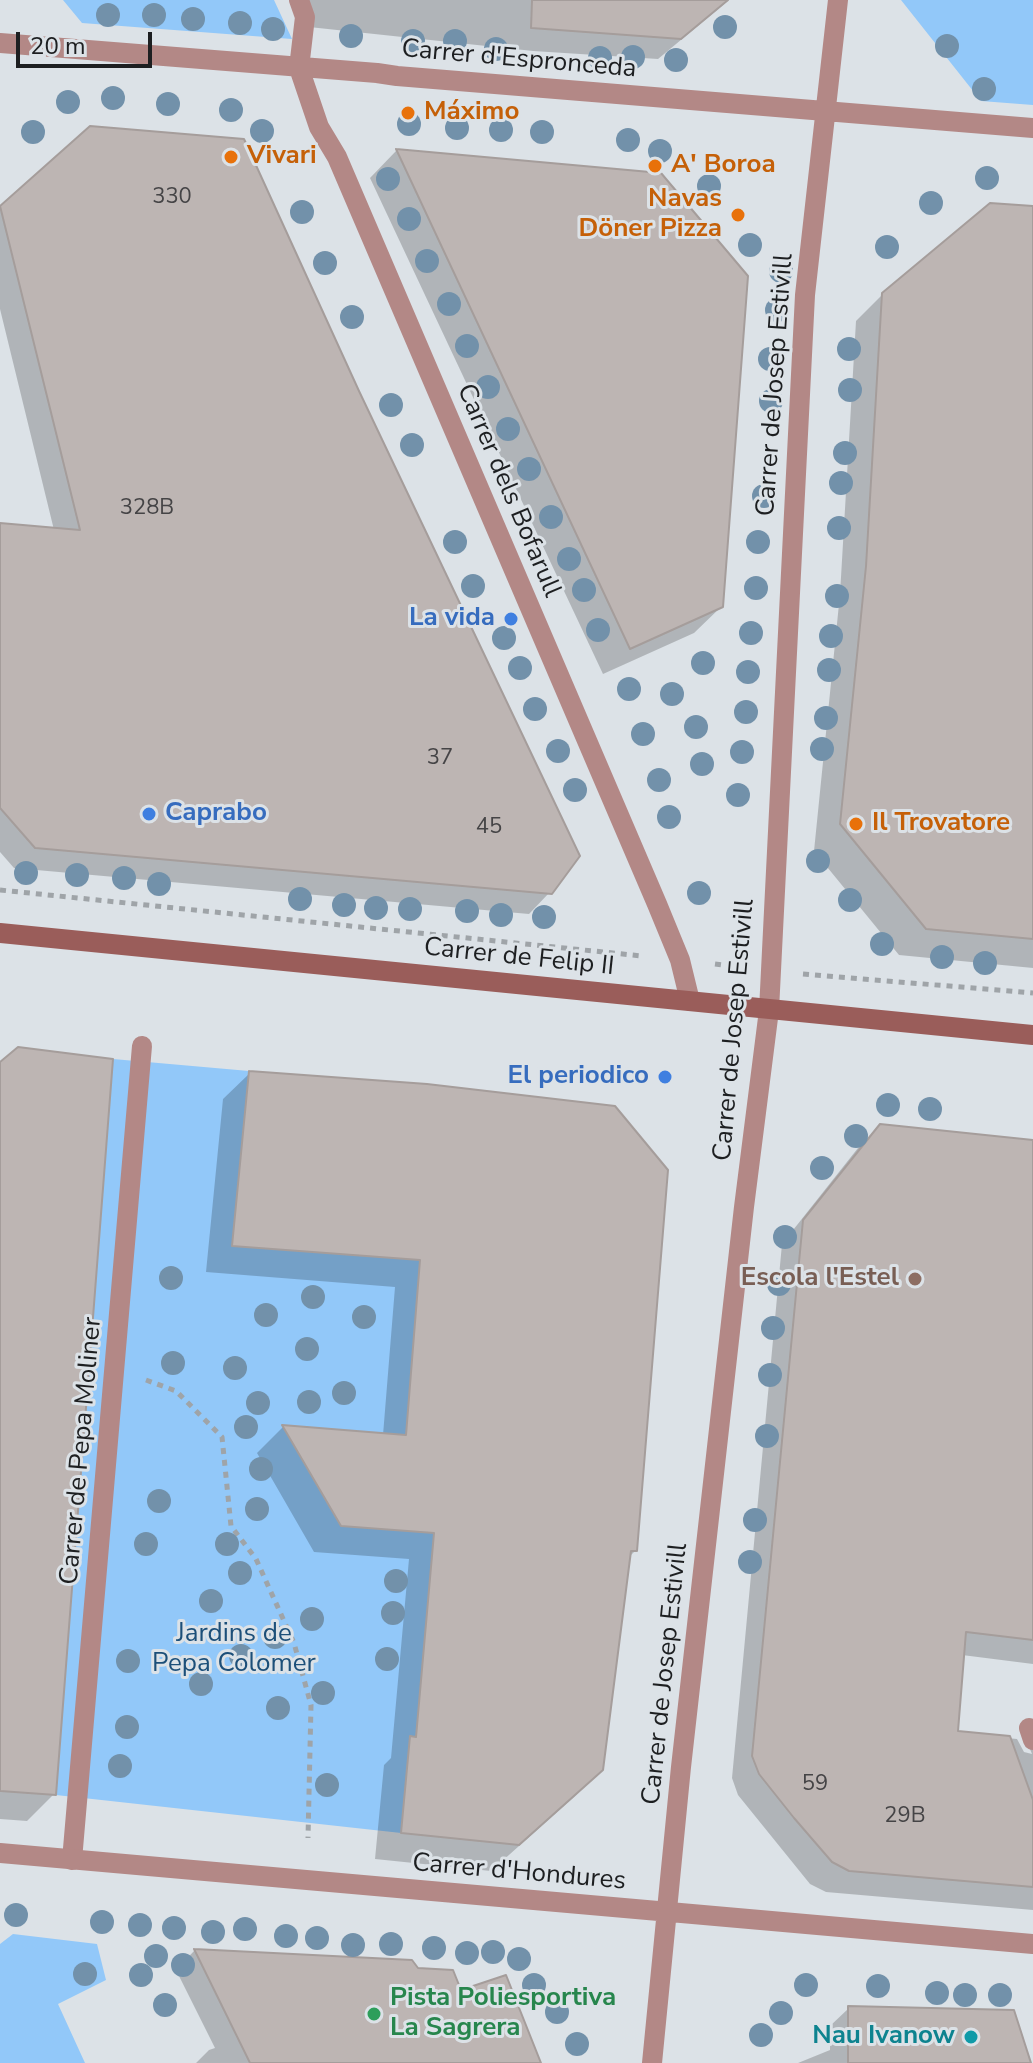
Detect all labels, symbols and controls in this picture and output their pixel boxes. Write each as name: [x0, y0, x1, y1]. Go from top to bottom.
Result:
scale bar: [20, 16, 156, 66]
text: 20 m: [30, 30, 86, 62]
street label: Carrer d'Espronceda: [400, 34, 638, 86]
place label: Máximo: [424, 97, 519, 129]
marker: Máximo: [399, 104, 417, 122]
place label: Vivari: [247, 141, 317, 173]
marker: Vivari: [222, 148, 240, 166]
place label: A' Boroa: [671, 150, 776, 182]
marker: A' Boroa: [646, 157, 664, 175]
place label: Navas Döner Pizza: [578, 184, 722, 246]
house number: 330: [152, 185, 192, 211]
marker: Navas Döner Pizza: [729, 206, 747, 224]
street label: Carrer de Josep Estivill: [751, 253, 801, 517]
street label: Carrer dels Bofarull: [449, 380, 567, 602]
house number: 328B: [120, 496, 174, 522]
place label: La vida: [409, 603, 495, 635]
marker: La vida: [502, 610, 520, 628]
house number: 37: [427, 746, 453, 772]
place label: Caprabo: [165, 798, 267, 830]
marker: Caprabo: [140, 805, 158, 823]
place label: Il Trovatore: [872, 808, 1010, 840]
house number: 45: [476, 815, 502, 841]
marker: Il Trovatore: [847, 815, 865, 833]
street label: Carrer de Josep Estivill: [708, 898, 762, 1162]
street label: Carrer de Felip II: [422, 932, 616, 984]
place label: El periodico: [507, 1061, 649, 1093]
marker: El periodico: [656, 1068, 674, 1086]
place label: Escola l'Estel: [741, 1263, 899, 1295]
marker: Escola l'Estel: [906, 1270, 924, 1288]
street label: Carrer de Pepa Moliner: [55, 1316, 109, 1586]
street label: Carrer de Josep Estivill: [637, 1542, 695, 1806]
park label: Jardins de Pepa Colomer: [152, 1619, 316, 1680]
house number: 59: [802, 1772, 828, 1798]
house number: 29B: [884, 1804, 926, 1830]
street label: Carrer d'Hondures: [411, 1848, 627, 1898]
place label: Pista Poliesportiva La Sagrera: [390, 1983, 616, 2044]
marker: Pista Poliesportiva La Sagrera: [365, 2005, 383, 2023]
place label: Nau Ivanow: [812, 2021, 955, 2053]
marker: Nau Ivanow: [962, 2028, 980, 2046]

